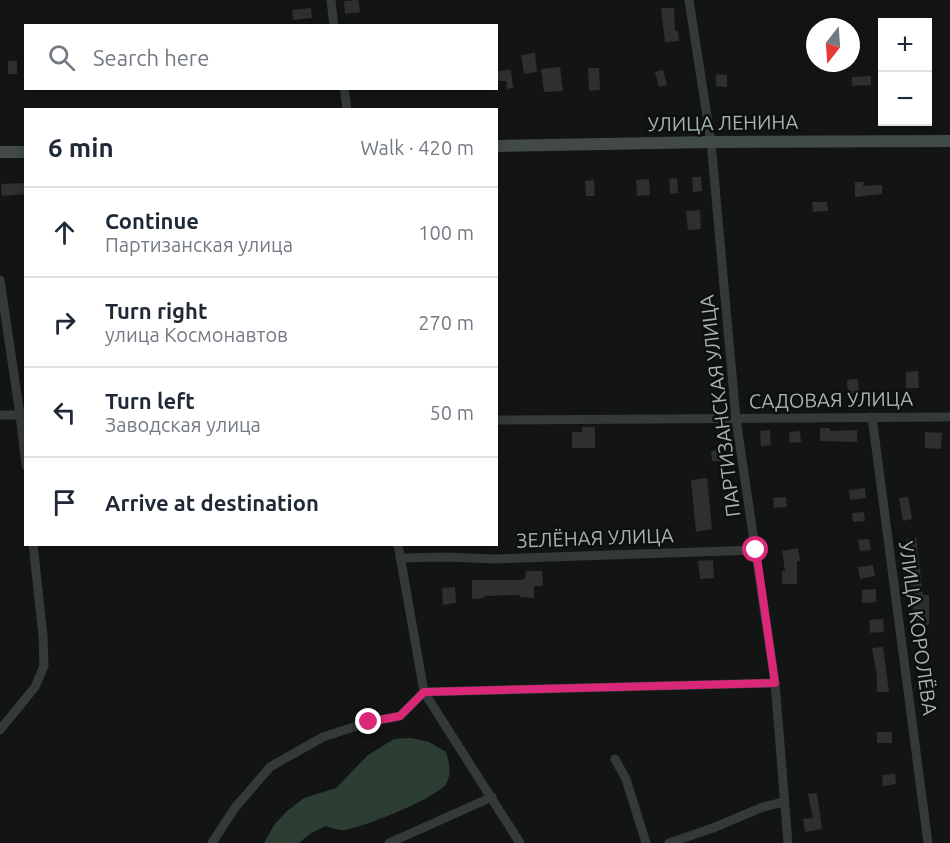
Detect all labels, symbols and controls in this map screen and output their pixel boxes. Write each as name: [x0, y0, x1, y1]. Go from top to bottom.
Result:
north arrow: [806, 18, 860, 72]
map controls: [878, 18, 932, 126]
button: +: [878, 18, 932, 72]
search box: [24, 24, 498, 90]
icon: search: [45, 41, 78, 74]
text: Search here: [93, 45, 209, 70]
button: −: [878, 72, 932, 126]
street label: УЛИЦА ЛЕНИНА: [647, 110, 799, 135]
text: 6 min: [48, 133, 114, 162]
text: Walk · 420 m: [361, 136, 474, 159]
text: Continue: [105, 208, 199, 233]
icon: ahead: [48, 216, 81, 249]
text: 100 m: [418, 221, 474, 244]
text: Партизанская улица: [105, 233, 293, 256]
street label: ПАРТИЗАНСКАЯ УЛИЦА: [694, 294, 745, 518]
text: Turn right: [105, 298, 207, 323]
icon: right: [48, 306, 81, 339]
text: 270 m: [418, 311, 474, 334]
text: улица Космонавтов: [105, 323, 288, 346]
street label: САДОВАЯ УЛИЦА: [749, 387, 913, 412]
text: Turn left: [105, 388, 195, 413]
icon: left: [48, 396, 81, 429]
text: 50 m: [430, 401, 474, 424]
text: Заводская улица: [105, 413, 261, 436]
icon: arrive: [48, 486, 81, 519]
text: Arrive at destination: [105, 490, 319, 515]
street label: ЗЕЛЁНАЯ УЛИЦА: [516, 523, 674, 552]
route start: [742, 536, 768, 562]
street label: УЛИЦА КОРОЛЁВА: [895, 539, 942, 717]
route end: [355, 708, 381, 734]

